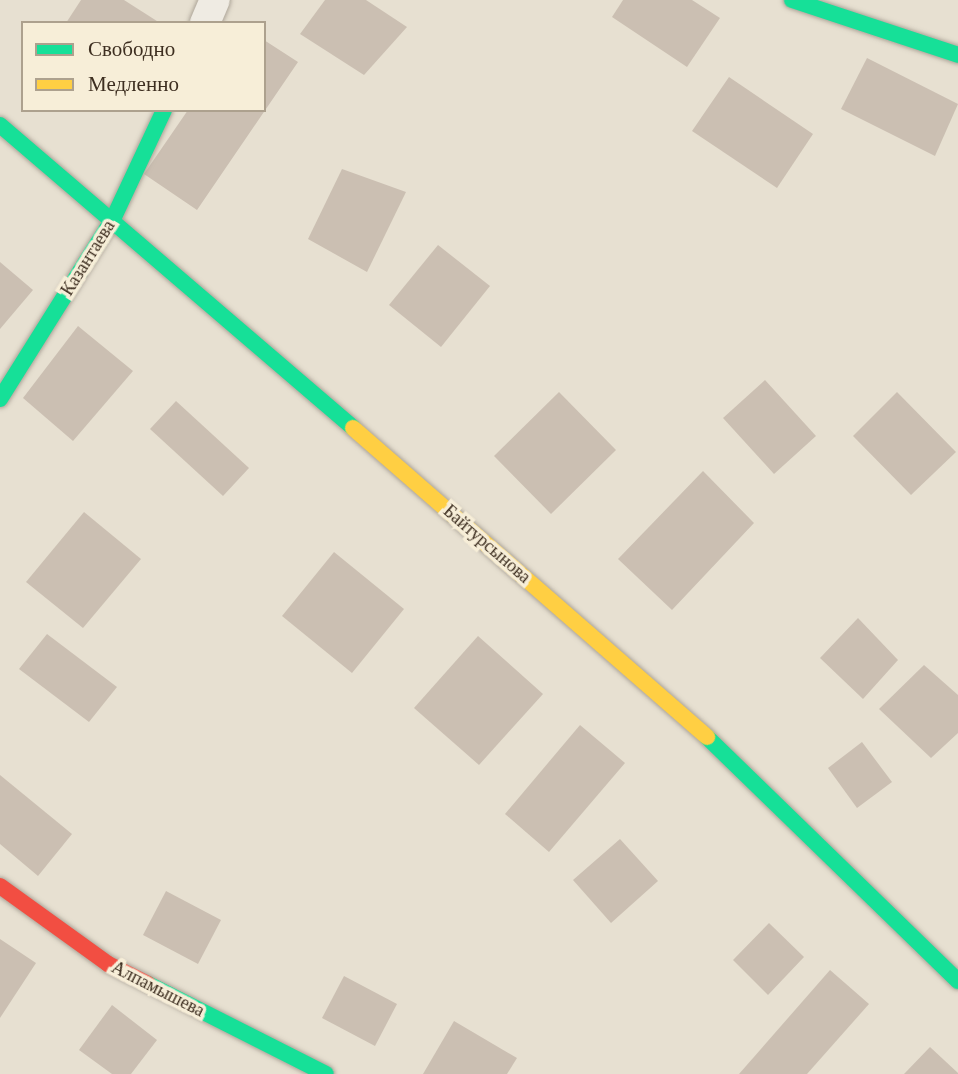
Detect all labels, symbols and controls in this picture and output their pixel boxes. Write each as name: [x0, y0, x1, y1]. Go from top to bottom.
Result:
legend: [21, 21, 266, 112]
text: Свободно: [88, 37, 175, 61]
text: Медленно: [88, 72, 179, 96]
street label: Казантаева: [56, 216, 120, 300]
street label: Байтурсынова: [439, 500, 535, 588]
street label: Алпамышева: [108, 956, 208, 1022]

